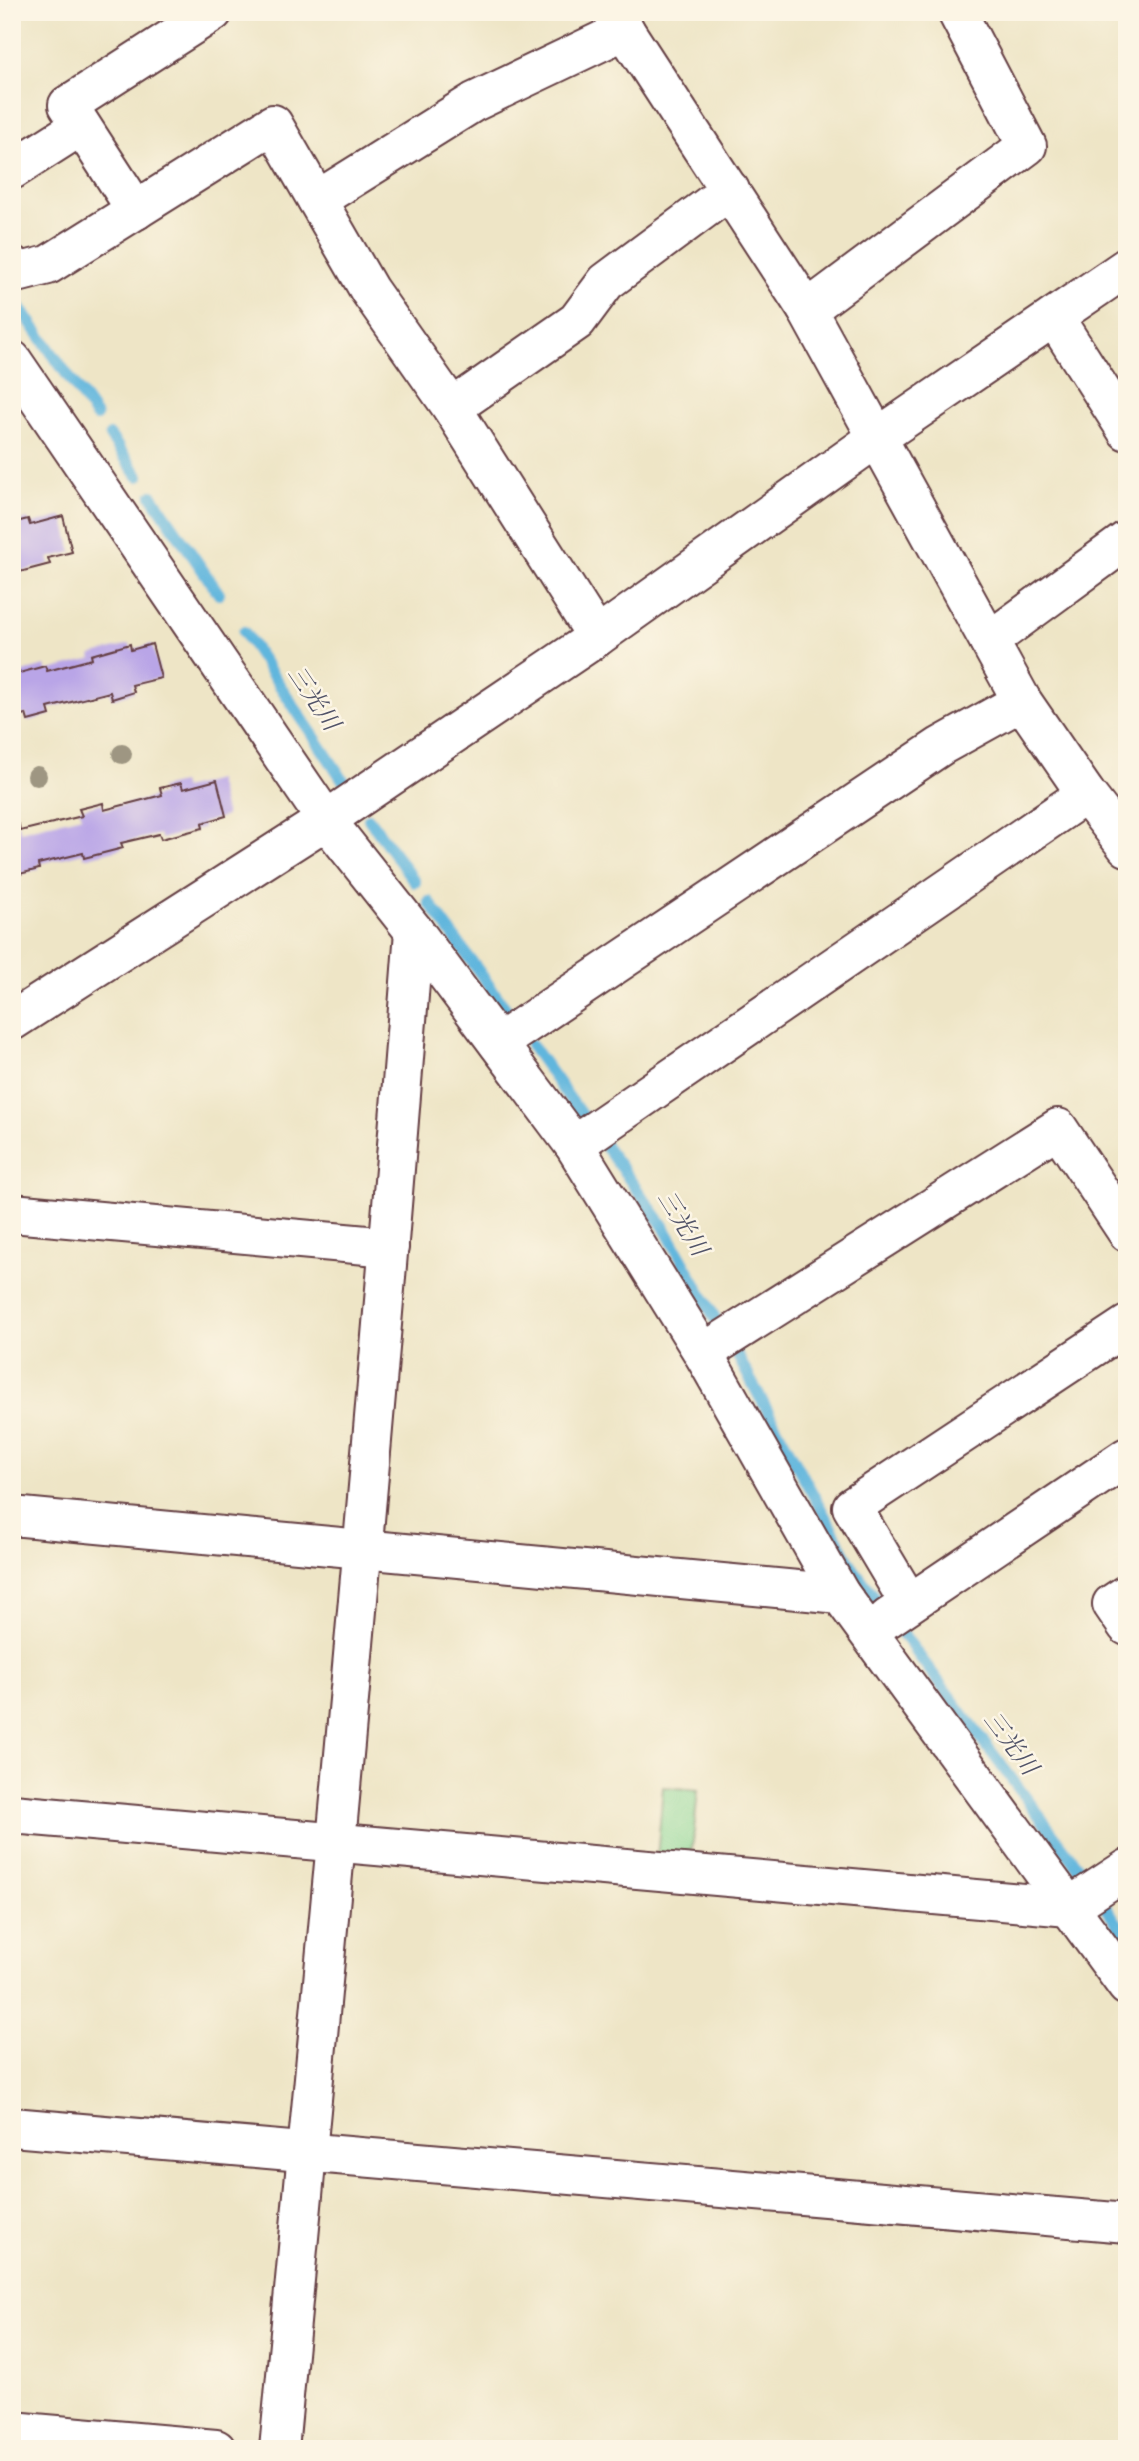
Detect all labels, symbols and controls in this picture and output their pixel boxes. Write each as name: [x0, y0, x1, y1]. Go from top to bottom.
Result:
water label: 三光川: [281, 660, 348, 739]
water label: 三光川: [650, 1185, 716, 1265]
water label: 三光川: [977, 1705, 1046, 1784]

